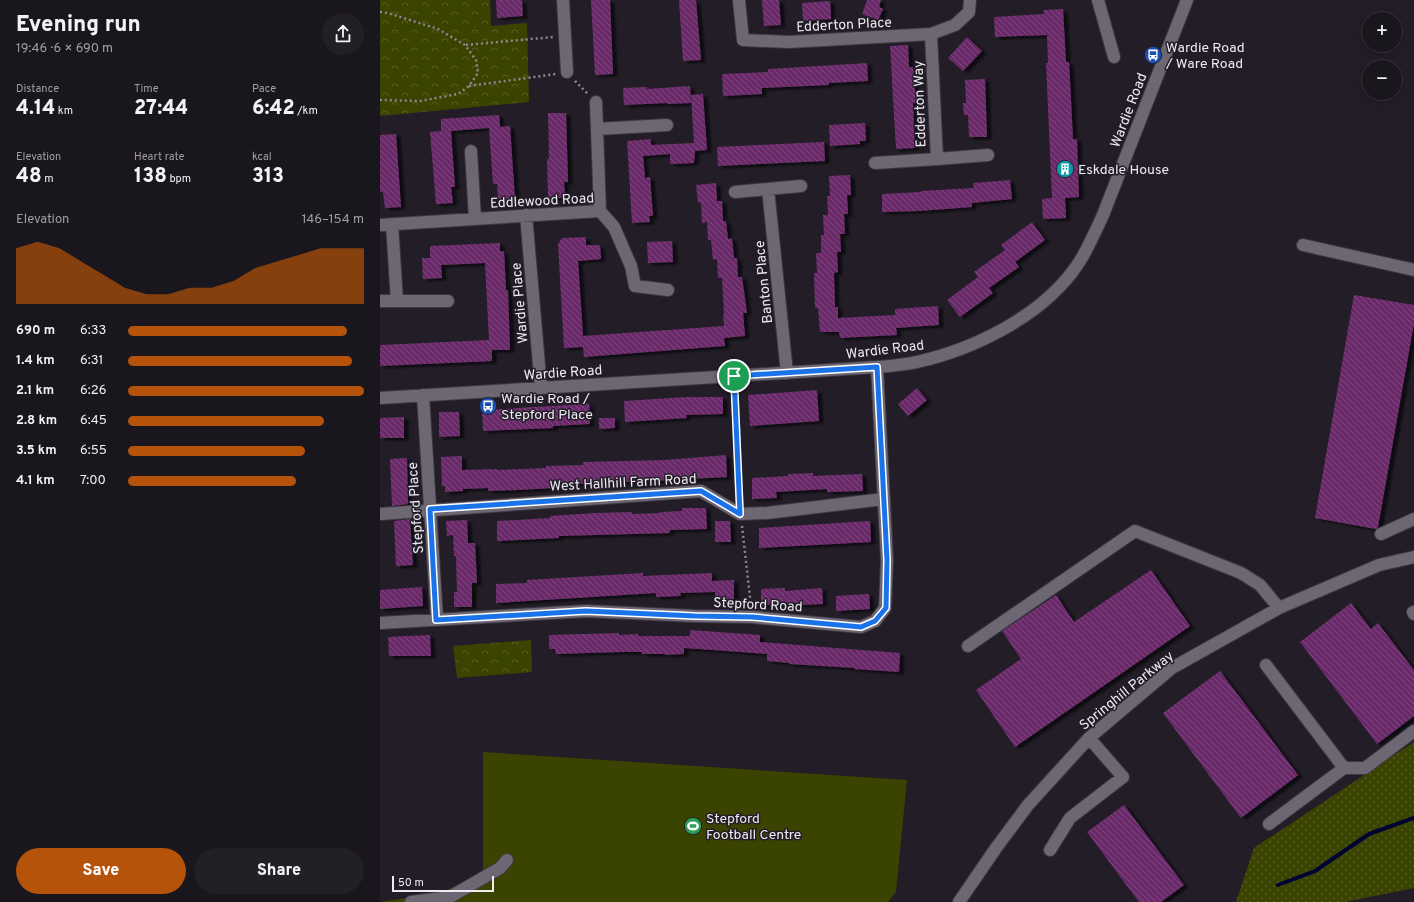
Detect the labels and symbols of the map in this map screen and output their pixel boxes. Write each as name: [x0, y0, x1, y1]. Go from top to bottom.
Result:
street label: Edderton Place: [796, 15, 892, 36]
place label: Wardie Road / Ware Road: [1165, 40, 1245, 73]
bus stop icon: Wardie Road / Ware Road: [1143, 45, 1163, 65]
street label: Edderton Way: [910, 60, 931, 148]
street label: Wardie Road: [1107, 71, 1151, 150]
building icon: Eskdale House: [1055, 159, 1075, 179]
place label: Eskdale House: [1078, 162, 1169, 179]
street label: Eddlewood Road: [490, 190, 595, 213]
street label: Banton Place: [752, 240, 777, 324]
street label: Wardie Place: [508, 262, 532, 344]
street label: Wardie Road: [845, 337, 925, 364]
pin: [717, 359, 751, 393]
street label: Wardie Road: [523, 362, 603, 385]
place label: Wardie Road / Stepford Place: [501, 391, 593, 424]
bus stop icon: Wardie Road / Stepford Place: [478, 396, 498, 416]
street label: Stepford Place: [405, 461, 428, 554]
street label: West Hallhill Farm Road: [549, 471, 697, 496]
street label: Stepford Road: [713, 595, 803, 616]
street label: Springhill Parkway: [1076, 648, 1178, 734]
place label: Stepford Football Centre: [706, 811, 801, 844]
sports icon: Stepford Football Centre: [683, 816, 703, 836]
scale bar: [392, 874, 494, 893]

